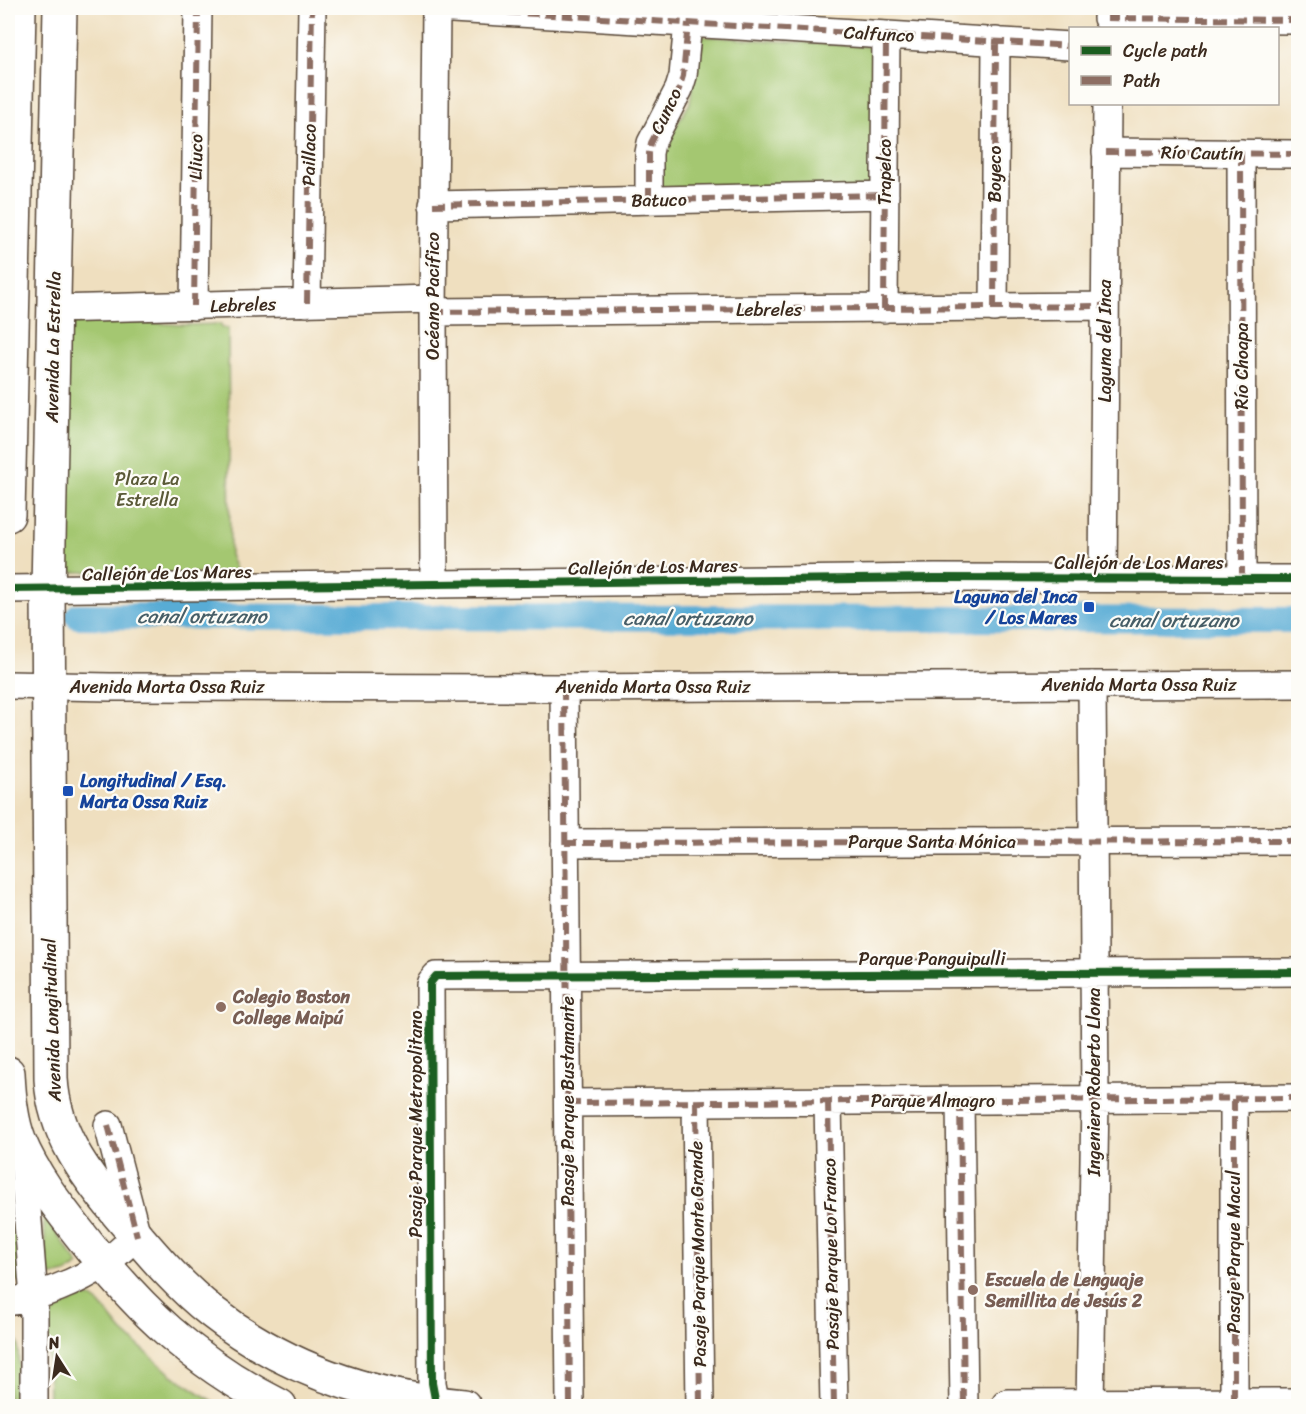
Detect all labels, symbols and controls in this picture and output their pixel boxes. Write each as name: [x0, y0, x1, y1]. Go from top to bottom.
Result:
street label: Calfunco: [843, 16, 915, 52]
legend: [1069, 27, 1279, 105]
text: Cycle path: [1123, 35, 1207, 67]
text: Path: [1123, 65, 1160, 97]
street label: Cunco: [641, 82, 691, 140]
street label: Paillaco: [292, 124, 326, 186]
street label: Lliuco: [180, 134, 212, 180]
street label: Río Cautín: [1161, 136, 1244, 170]
street label: Trapelco: [869, 139, 901, 205]
street label: Boyeco: [979, 145, 1011, 203]
street label: Batuco: [631, 184, 687, 216]
street label: Océano Pacífico: [417, 232, 449, 360]
street label: Avenida La Estrella: [36, 271, 70, 424]
street label: Laguna del Inca: [1089, 279, 1121, 402]
street label: Lebreles: [209, 288, 277, 322]
street label: Lebreles: [736, 294, 803, 326]
street label: Río Choapa: [1226, 322, 1258, 410]
park label: Plaza La Estrella: [115, 463, 179, 516]
street label: Callejón de Los Mares: [1054, 547, 1225, 579]
street label: Callejón de Los Mares: [568, 550, 739, 584]
street label: Callejón de Los Mares: [82, 556, 253, 590]
place label: Laguna del Inca / Los Mares: [954, 581, 1078, 634]
water label: canal ortuzano: [137, 599, 268, 634]
marker: Laguna del Inca / Los Mares: [1082, 600, 1096, 614]
water label: canal ortuzano: [623, 601, 754, 636]
water label: canal ortuzano: [1109, 603, 1240, 638]
street label: Avenida Marta Ossa Ruiz: [1040, 669, 1237, 701]
street label: Avenida Marta Ossa Ruiz: [68, 671, 265, 703]
street label: Avenida Marta Ossa Ruiz: [554, 671, 751, 703]
place label: Longitudinal / Esq. Marta Ossa Ruiz: [79, 765, 227, 818]
marker: Longitudinal / Esq. Marta Ossa Ruiz: [61, 784, 75, 798]
street label: Parque Santa Mónica: [848, 826, 1016, 858]
street label: Avenida Longitudinal: [33, 937, 71, 1103]
street label: Parque Panguipulli: [859, 943, 1006, 975]
place label: Colegio Boston College Maipú: [232, 981, 350, 1034]
street label: Ingeniero Roberto Llona: [1078, 988, 1110, 1177]
street label: Pasaje Parque Bustamante: [552, 996, 584, 1206]
marker: Colegio Boston College Maipú: [214, 1000, 228, 1014]
street label: Pasaje Parque Metropolitano: [400, 1010, 432, 1238]
street label: Parque Almagro: [871, 1085, 995, 1117]
street label: Pasaje Parque Monte Grande: [680, 1141, 716, 1367]
street label: Pasaje Parque Lo Franco: [813, 1158, 849, 1350]
street label: Pasaje Parque Macul: [1218, 1170, 1250, 1334]
place label: Escuela de Lenguaje Semillita de Jesús 2: [984, 1264, 1144, 1317]
marker: Escuela de Lenguaje Semillita de Jesús 2: [966, 1283, 980, 1297]
north arrow: [27, 1327, 87, 1387]
text: N: [45, 1327, 63, 1358]

